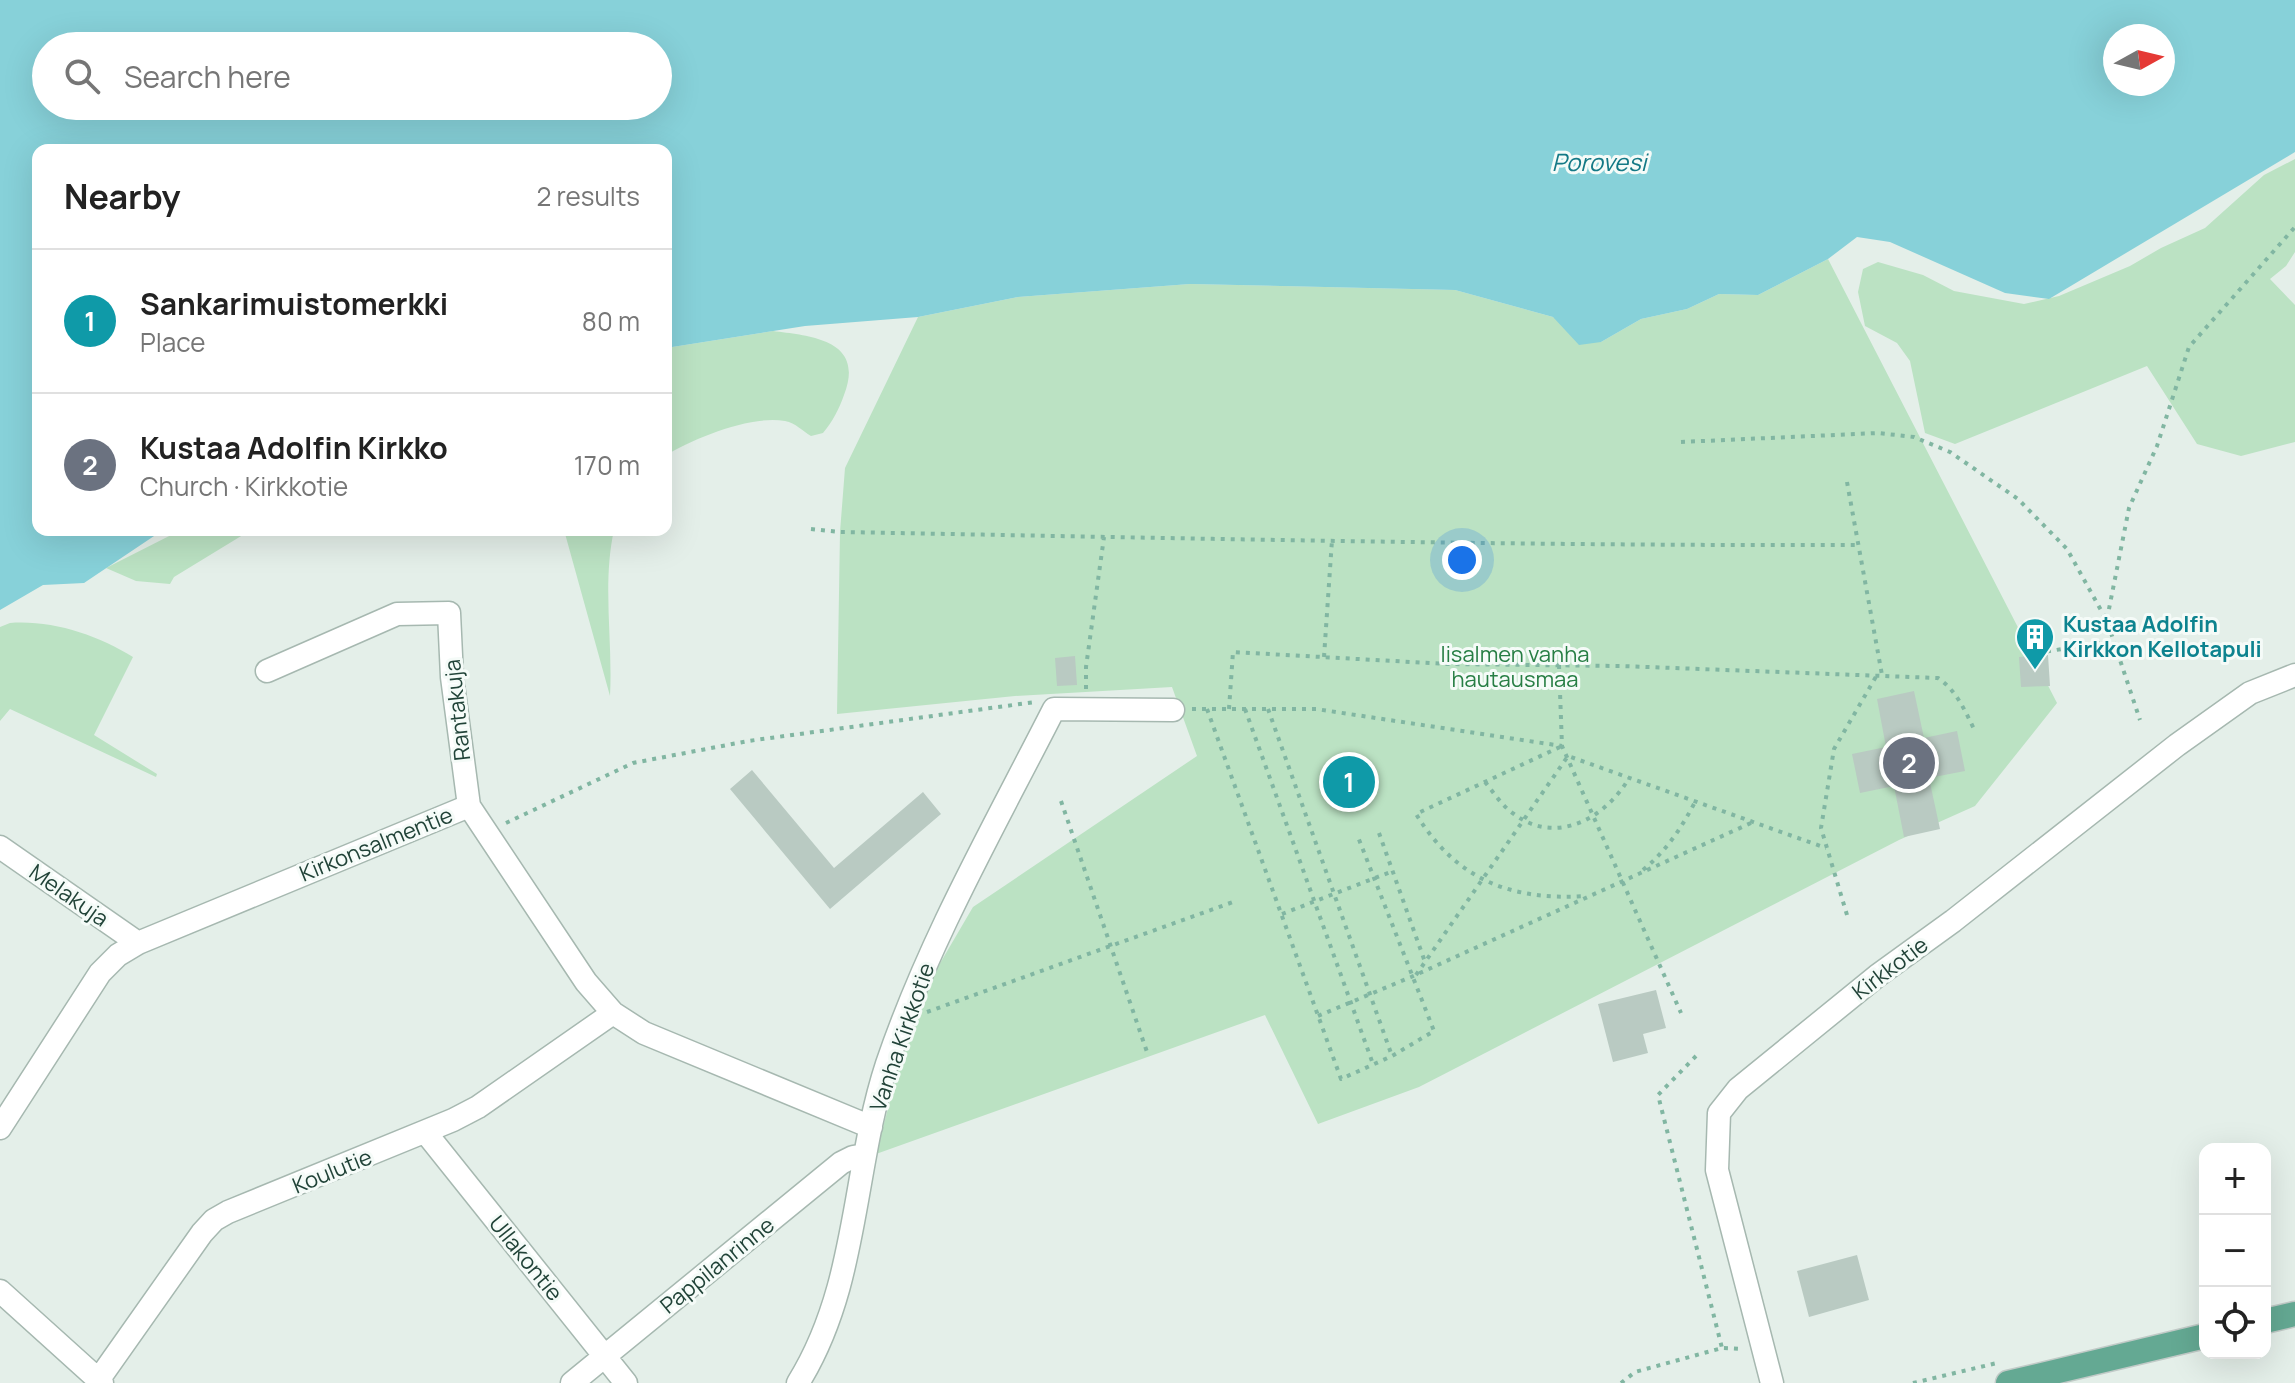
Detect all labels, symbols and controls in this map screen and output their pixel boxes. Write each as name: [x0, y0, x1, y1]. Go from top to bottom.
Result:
north arrow: [2103, 24, 2175, 96]
search box: [32, 32, 672, 120]
icon: search: [60, 54, 104, 98]
text: Search here: [124, 56, 291, 97]
water label: Porovesi: [1552, 145, 1650, 178]
text: Nearby: [64, 173, 180, 219]
text: 2 results: [536, 178, 640, 214]
text: Sankarimuistomerkki: [140, 283, 448, 324]
text: 1: [84, 303, 96, 339]
text: 80 m: [582, 303, 640, 339]
text: Place: [140, 324, 205, 360]
text: Kustaa Adolfin Kirkko: [140, 427, 448, 468]
text: 2: [82, 447, 98, 483]
text: 170 m: [574, 447, 640, 483]
text: Church · Kirkkotie: [140, 468, 348, 504]
your location: [1442, 540, 1482, 580]
place label: Kustaa Adolfin Kirkkon Kellotapuli: [2063, 609, 2262, 664]
building icon: Kustaa Adolfin Kirkkon Kellotapuli: [2014, 616, 2056, 671]
park label: Iisalmen vanha hautausmaa: [1441, 639, 1589, 694]
street label: Rantakuja: [437, 658, 477, 762]
pin: 2: [1883, 733, 1935, 793]
pin: 1: [1323, 752, 1375, 812]
street label: Kirkonsalmentie: [295, 800, 457, 888]
street label: Melakuja: [23, 857, 115, 933]
street label: Kirkkotie: [1846, 930, 1934, 1006]
street label: Vanha Kirkkotie: [863, 959, 941, 1115]
street label: Koulutie: [288, 1141, 376, 1201]
map controls: [2199, 1143, 2271, 1359]
button: +: [2199, 1143, 2271, 1215]
street label: Ullakontie: [482, 1209, 570, 1307]
street label: Pappilanrinne: [654, 1210, 780, 1320]
button: −: [2199, 1215, 2271, 1287]
button: locate: [2199, 1287, 2271, 1359]

